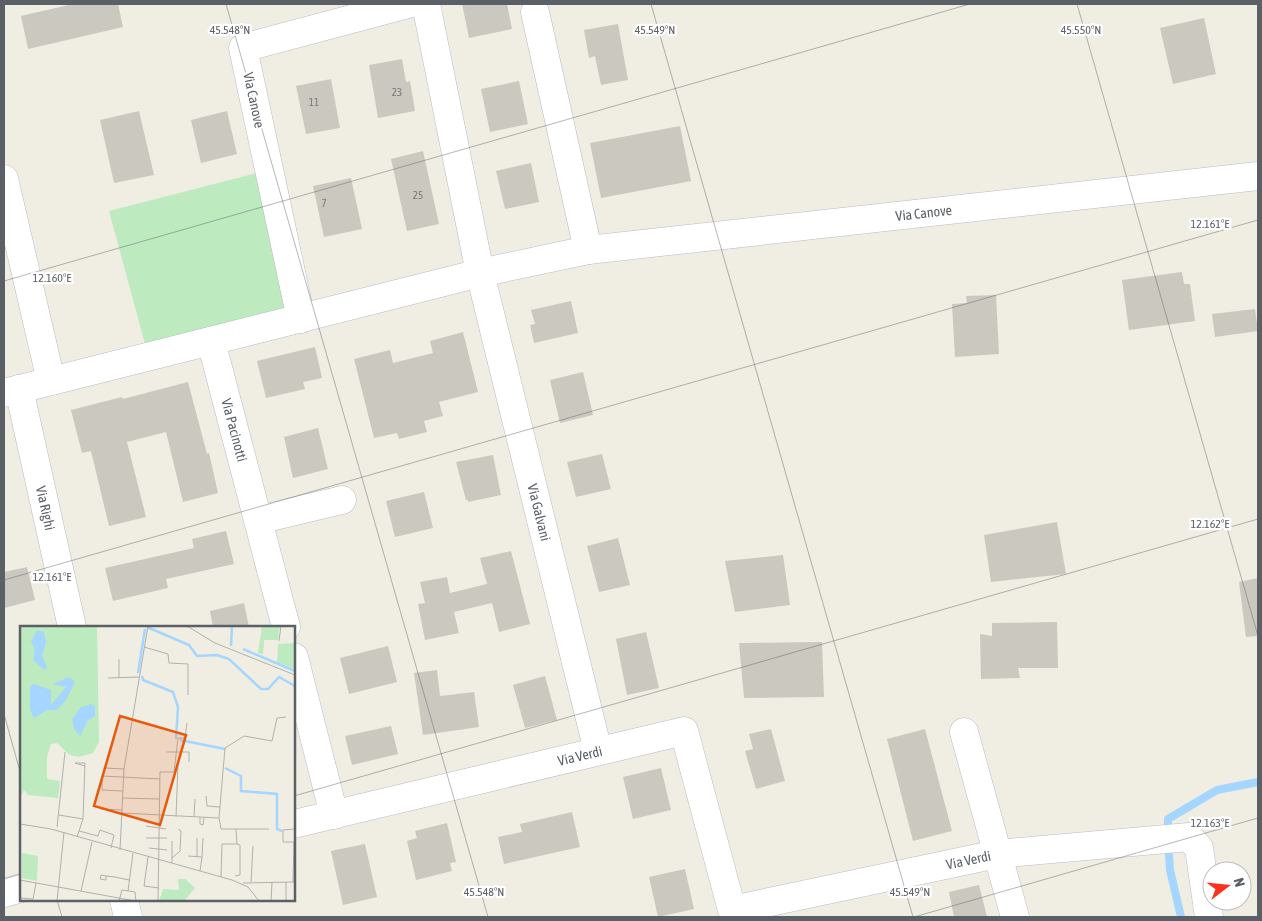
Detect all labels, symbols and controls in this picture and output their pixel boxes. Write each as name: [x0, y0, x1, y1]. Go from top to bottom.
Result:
text: 45.548°N: [210, 23, 250, 37]
text: 45.549°N: [635, 23, 675, 37]
text: 45.550°N: [1061, 23, 1101, 37]
street label: Via Canove: [240, 71, 268, 129]
house number: 23: [392, 86, 402, 98]
house number: 11: [309, 96, 319, 108]
house number: 25: [413, 189, 423, 201]
house number: 7: [321, 197, 327, 209]
street label: Via Canove: [895, 202, 953, 224]
text: 12.161°E: [1191, 217, 1229, 231]
text: 12.160°E: [33, 271, 71, 285]
street label: Via Pacinotti: [218, 397, 250, 463]
street label: Via Galvani: [524, 482, 554, 543]
street label: Via Righi: [33, 484, 58, 532]
text: 12.162°E: [1191, 517, 1229, 531]
text: 12.161°E: [33, 570, 71, 584]
inset map: [20, 626, 295, 901]
street label: Via Verdi: [556, 743, 604, 769]
text: 12.163°E: [1191, 816, 1229, 830]
street label: Via Verdi: [945, 848, 992, 873]
north arrow: [1202, 861, 1252, 911]
text: N: [1231, 876, 1248, 889]
text: 45.548°N: [464, 885, 504, 899]
text: 45.549°N: [890, 885, 930, 899]

